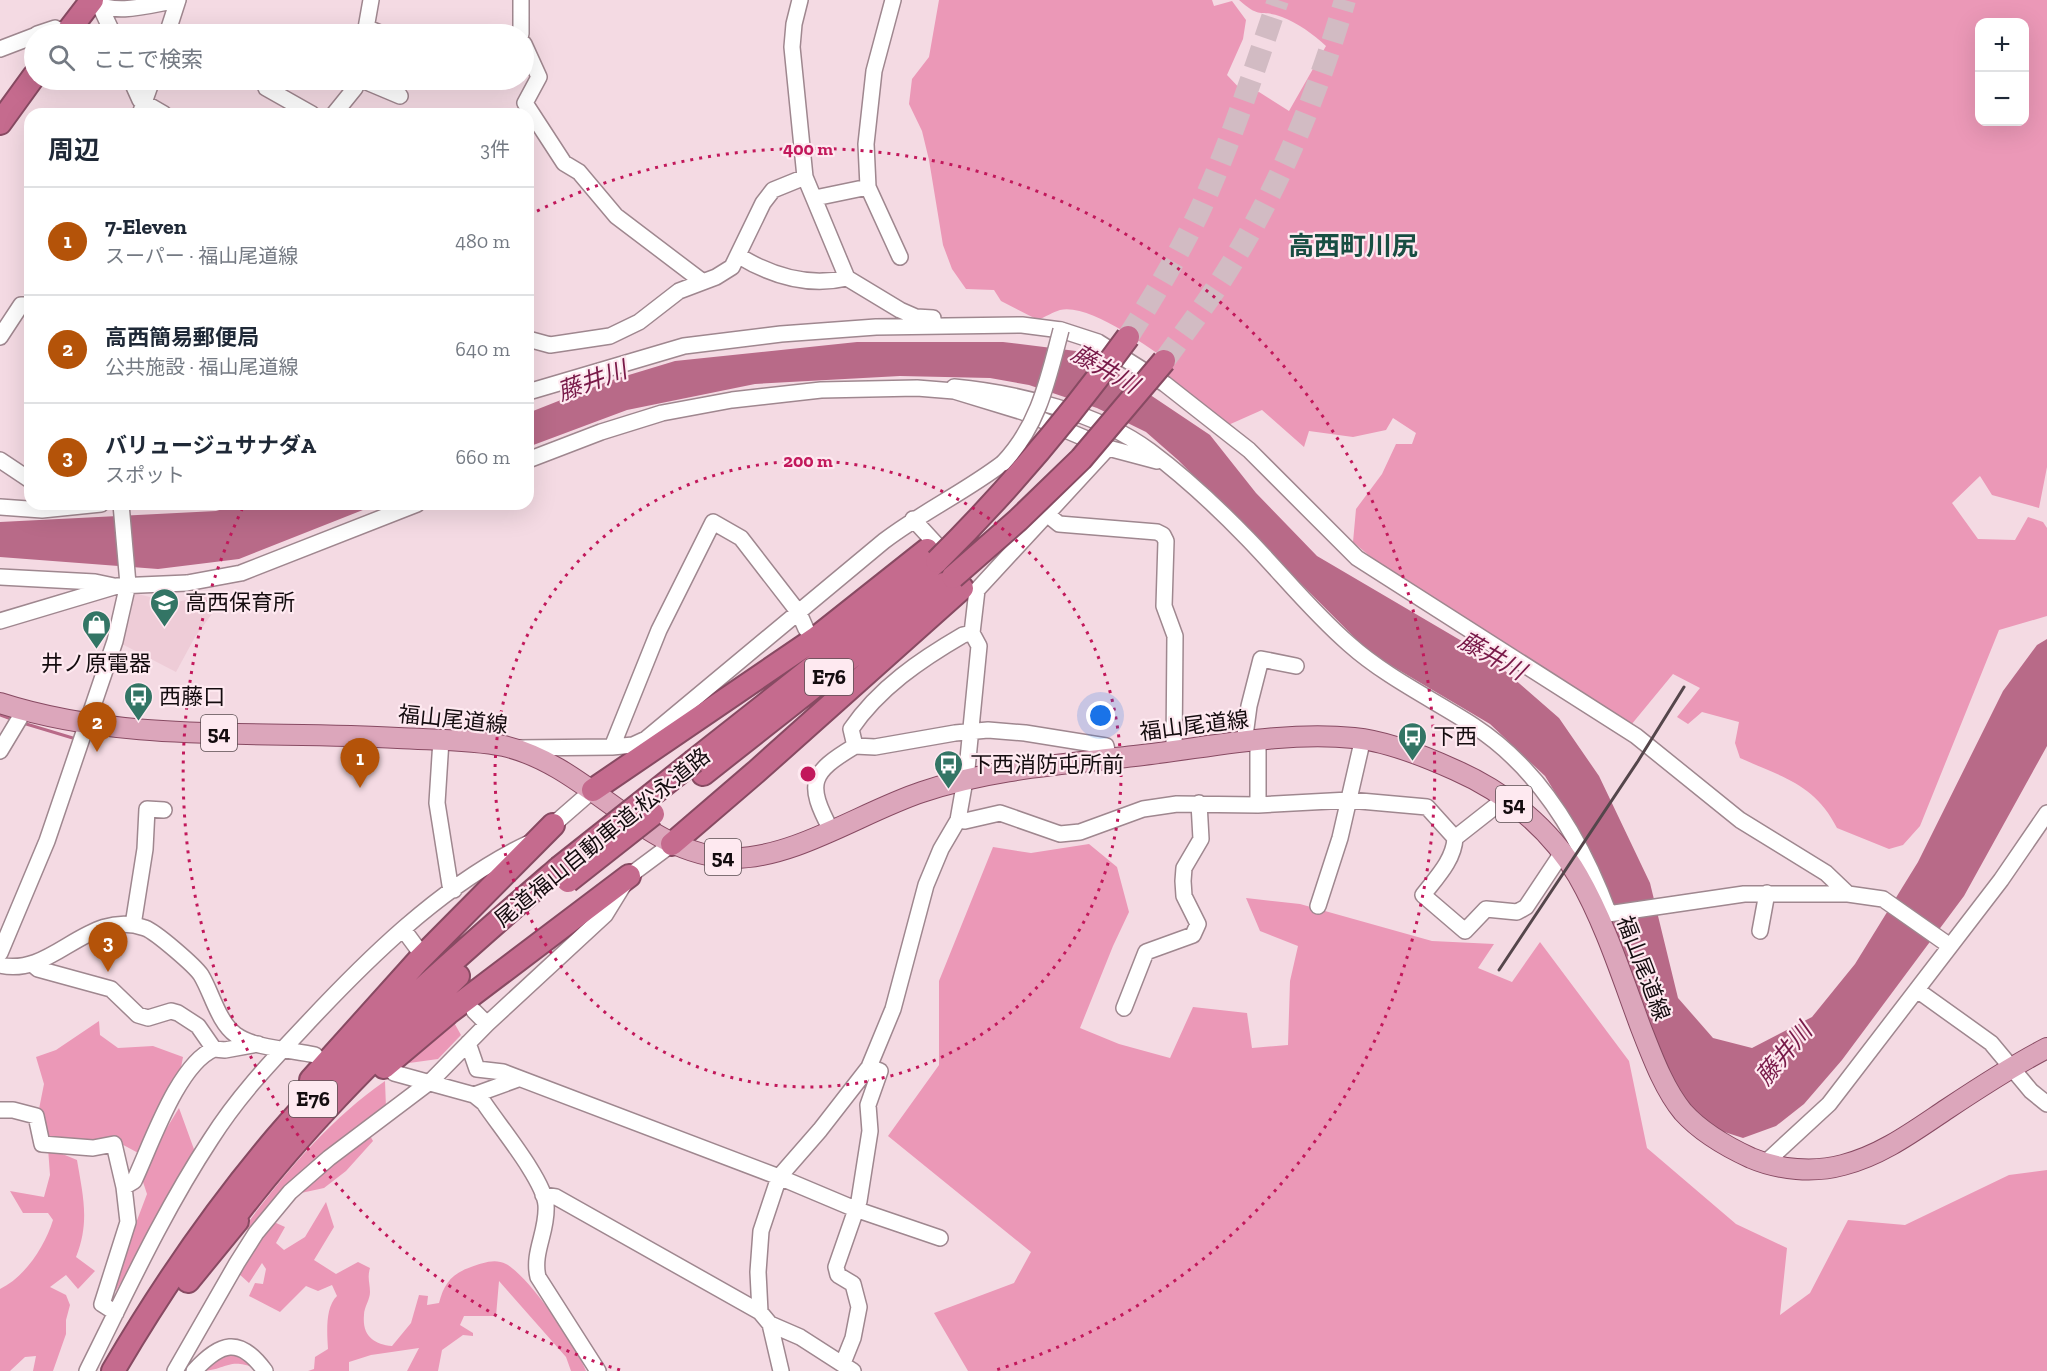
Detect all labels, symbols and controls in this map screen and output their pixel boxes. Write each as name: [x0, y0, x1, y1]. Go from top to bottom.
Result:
map controls: [1975, 18, 2029, 126]
button: +: [1975, 18, 2029, 72]
search box: [24, 24, 534, 90]
icon: search: [45, 41, 78, 74]
text: ここで検索: [93, 46, 203, 73]
button: −: [1975, 72, 2029, 126]
text: 周辺: [48, 134, 100, 166]
text: 3件: [480, 137, 510, 161]
text: 400 m: [783, 138, 833, 160]
text: 7-Eleven: [105, 213, 187, 240]
text: 1: [63, 229, 72, 253]
text: 480 m: [455, 229, 510, 253]
district label: 高西町川尻: [1288, 230, 1418, 262]
text: スーパー · 福山尾道線: [105, 244, 298, 268]
text: 高西簡易郵便局: [105, 324, 259, 351]
text: 2: [62, 337, 73, 361]
text: 640 m: [455, 337, 510, 361]
water label: 藤井川: [1067, 338, 1146, 401]
water label: 藤井川: [553, 354, 633, 406]
text: 公共施設 · 福山尾道線: [105, 355, 298, 379]
text: バリュージュサナダA: [105, 432, 316, 459]
text: 3: [62, 445, 73, 469]
text: 660 m: [455, 445, 510, 469]
text: 200 m: [783, 450, 833, 472]
text: スポット: [105, 463, 185, 487]
school or university icon: 高西保育所: [148, 586, 180, 628]
place label: 高西保育所: [185, 589, 295, 616]
shop icon: 井ノ原電器: [80, 608, 112, 650]
water label: 藤井川: [1454, 625, 1533, 687]
place label: 井ノ原電器: [41, 650, 151, 677]
road number: E76: [805, 659, 853, 695]
bus stop icon: 西藤口: [122, 680, 154, 722]
place label: 西藤口: [159, 683, 225, 710]
street label: 福山尾道線: [397, 700, 509, 739]
your location: [1086, 701, 1115, 730]
pin: 2: [78, 702, 116, 752]
street label: 福山尾道線: [1138, 705, 1250, 746]
road number: 54: [201, 715, 237, 751]
bus stop icon: 下西: [1396, 720, 1428, 762]
place label: 下西: [1433, 723, 1477, 750]
pin: 1: [340, 738, 380, 788]
street label: 尾道福山自動車道;松永道路: [489, 742, 715, 933]
bus stop icon: 下西消防屯所前: [933, 748, 965, 790]
place label: 下西消防屯所前: [970, 751, 1124, 778]
centre of rings: [798, 764, 818, 784]
road number: 54: [1496, 786, 1532, 822]
road number: 54: [705, 839, 741, 875]
street label: 福山尾道線: [1611, 912, 1676, 1024]
pin: 3: [88, 922, 128, 972]
water label: 藤井川: [1749, 1014, 1820, 1091]
road number: E76: [289, 1081, 337, 1117]

